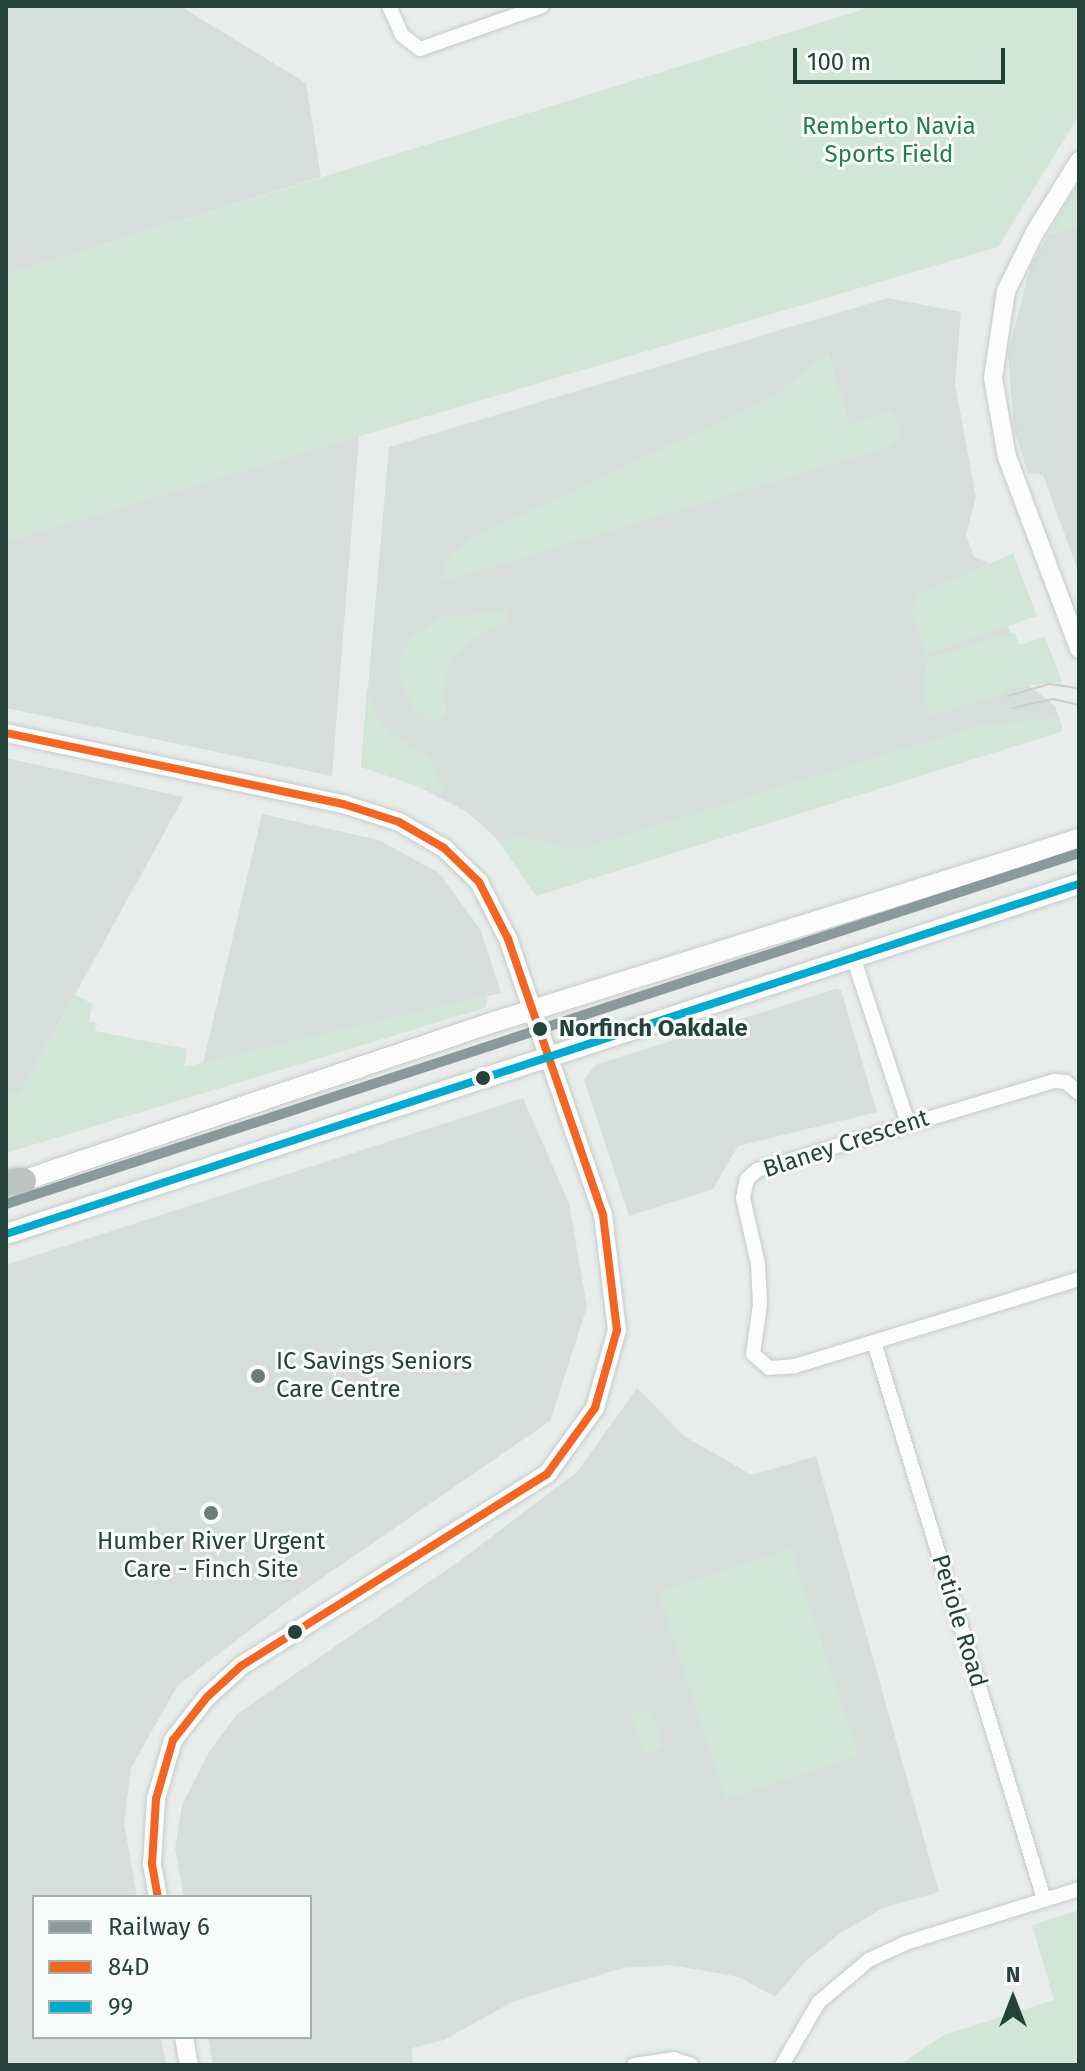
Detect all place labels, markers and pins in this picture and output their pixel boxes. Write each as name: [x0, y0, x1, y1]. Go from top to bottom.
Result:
place label: Norfinch Oakdale: [559, 1015, 748, 1043]
marker: Norfinch Oakdale: [528, 1017, 552, 1041]
unlabelled marker: [475, 1070, 491, 1086]
place label: IC Savings Seniors Care Centre: [276, 1348, 472, 1404]
marker: IC Savings Seniors Care Centre: [247, 1365, 269, 1387]
marker: Humber River Urgent Care - Finch Site: [200, 1502, 222, 1524]
place label: Humber River Urgent Care - Finch Site: [97, 1528, 325, 1584]
unlabelled marker: [287, 1624, 303, 1640]

